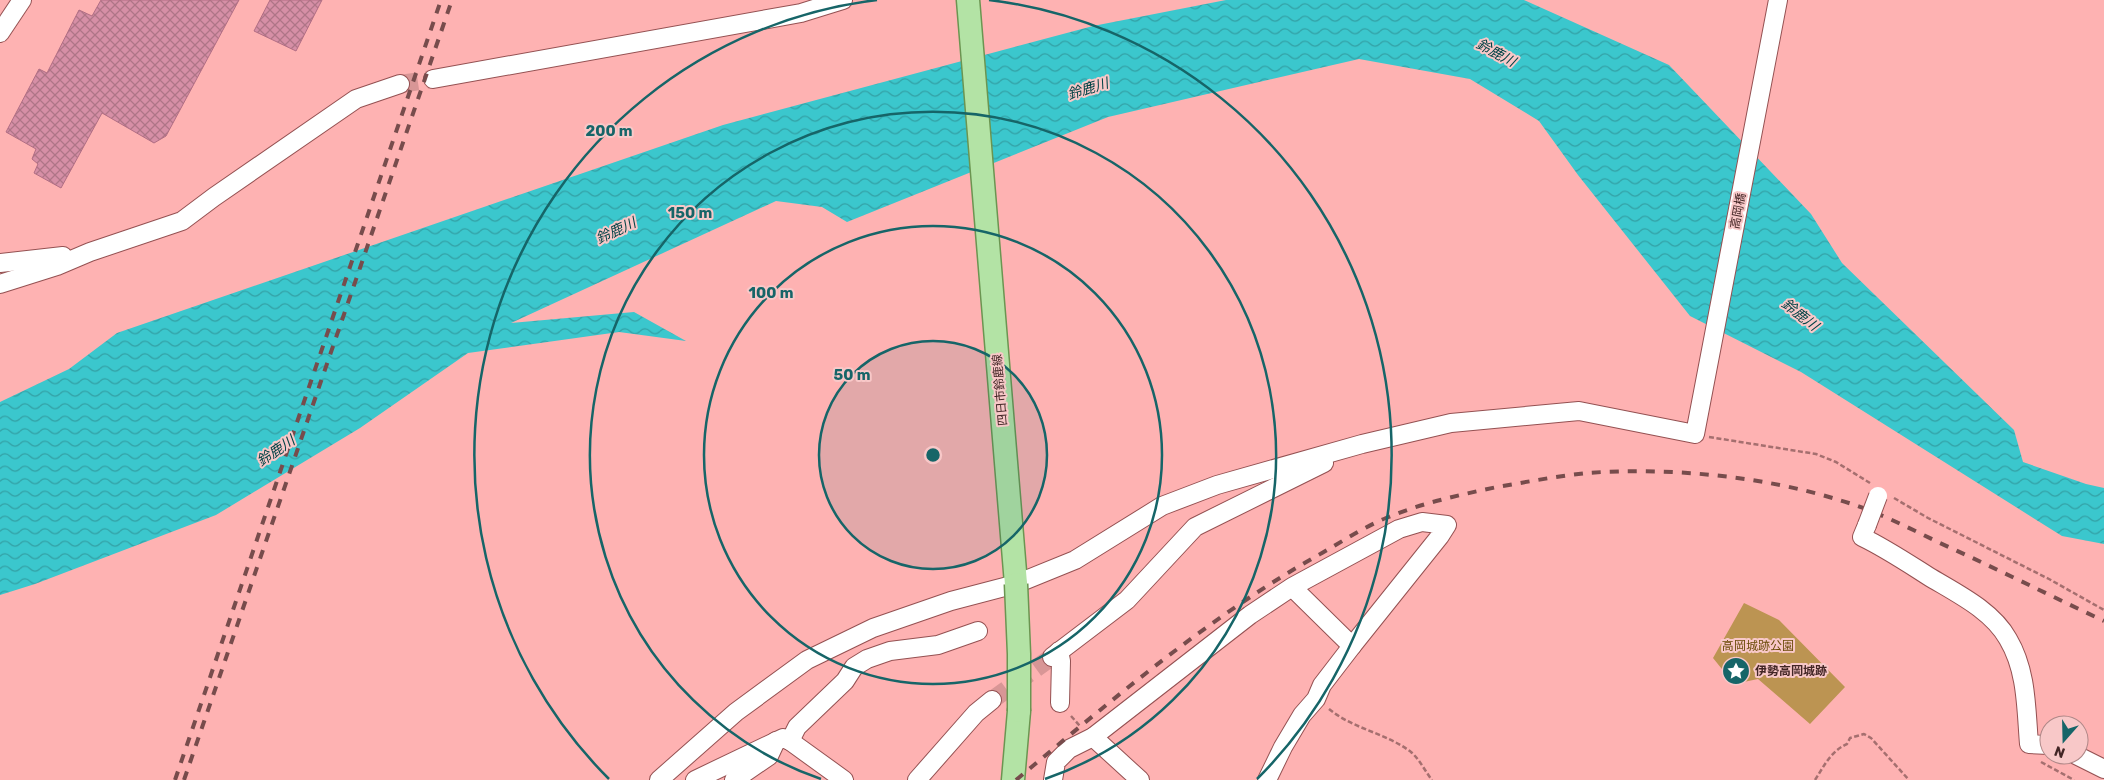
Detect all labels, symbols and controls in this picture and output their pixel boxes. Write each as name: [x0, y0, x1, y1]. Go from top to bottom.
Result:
water label: 鈴鹿川: [1473, 36, 1520, 71]
water label: 鈴鹿川: [1065, 74, 1112, 103]
text: 200 m: [585, 122, 633, 140]
street label: 高岡橋: [1728, 192, 1748, 230]
text: 150 m: [668, 204, 712, 222]
water label: 鈴鹿川: [593, 214, 640, 248]
text: 100 m: [749, 284, 793, 302]
water label: 鈴鹿川: [1778, 295, 1823, 336]
street label: 四日市鈴鹿線: [990, 354, 1010, 426]
text: 50 m: [834, 366, 870, 384]
water label: 鈴鹿川: [254, 431, 300, 470]
centre of rings: [924, 446, 942, 464]
park label: 高岡城跡公園: [1722, 639, 1794, 653]
place icon: 伊勢高岡城跡: [1721, 656, 1751, 686]
place label: 伊勢高岡城跡: [1755, 664, 1827, 678]
north arrow: [2039, 715, 2089, 765]
text: N: [2052, 742, 2067, 761]

